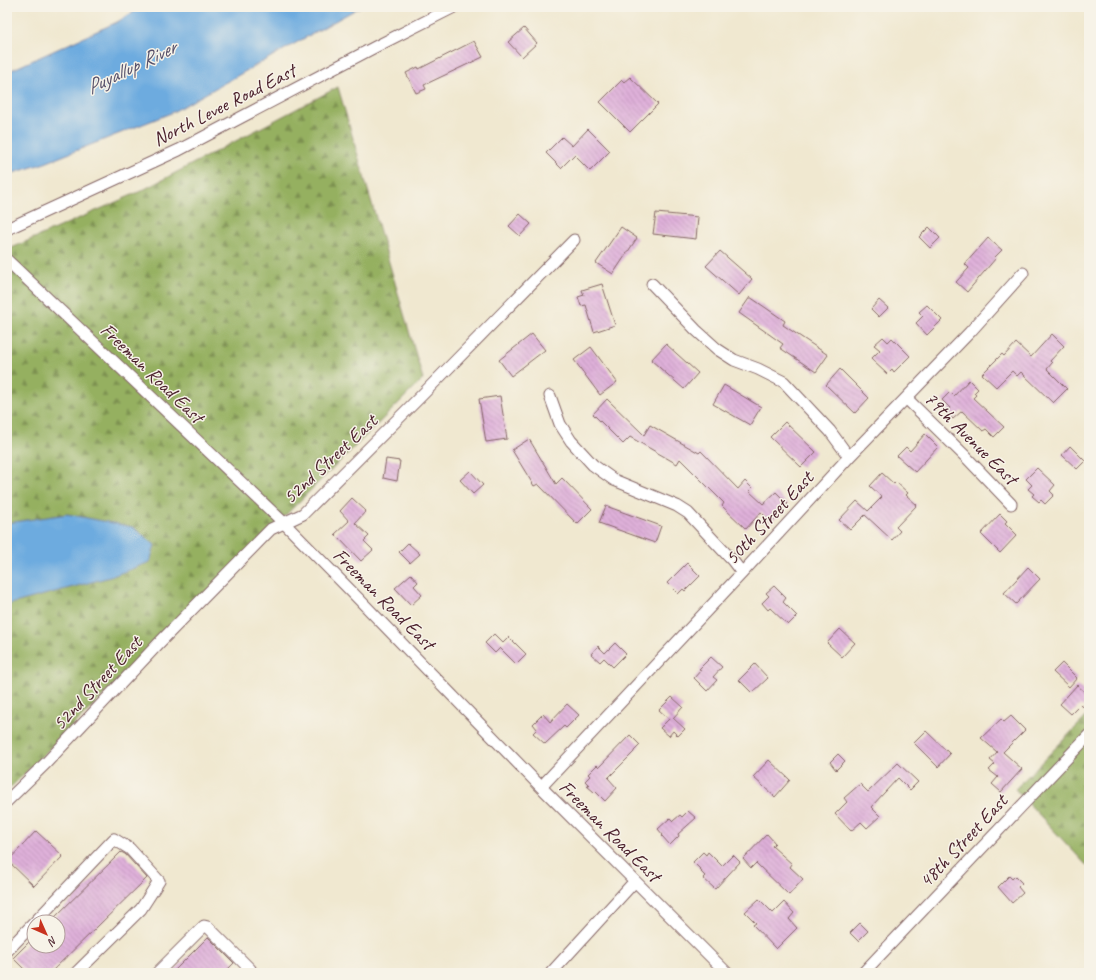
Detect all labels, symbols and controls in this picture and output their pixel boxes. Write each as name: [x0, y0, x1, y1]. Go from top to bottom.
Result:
water label: Puyallup River: [82, 33, 183, 100]
street label: North Levee Road East: [148, 57, 303, 152]
street label: Freeman Road East: [95, 317, 211, 431]
street label: 79th Avenue East: [919, 386, 1025, 492]
street label: 52nd Street East: [278, 407, 384, 509]
street label: 50th Street East: [719, 464, 820, 570]
street label: Freeman Road East: [328, 543, 443, 658]
street label: 52nd Street East: [47, 629, 149, 735]
street label: Freeman Road East: [554, 775, 669, 890]
street label: 48th Street East: [913, 787, 1014, 893]
north arrow: [26, 914, 66, 954]
text: N: [44, 934, 60, 950]

